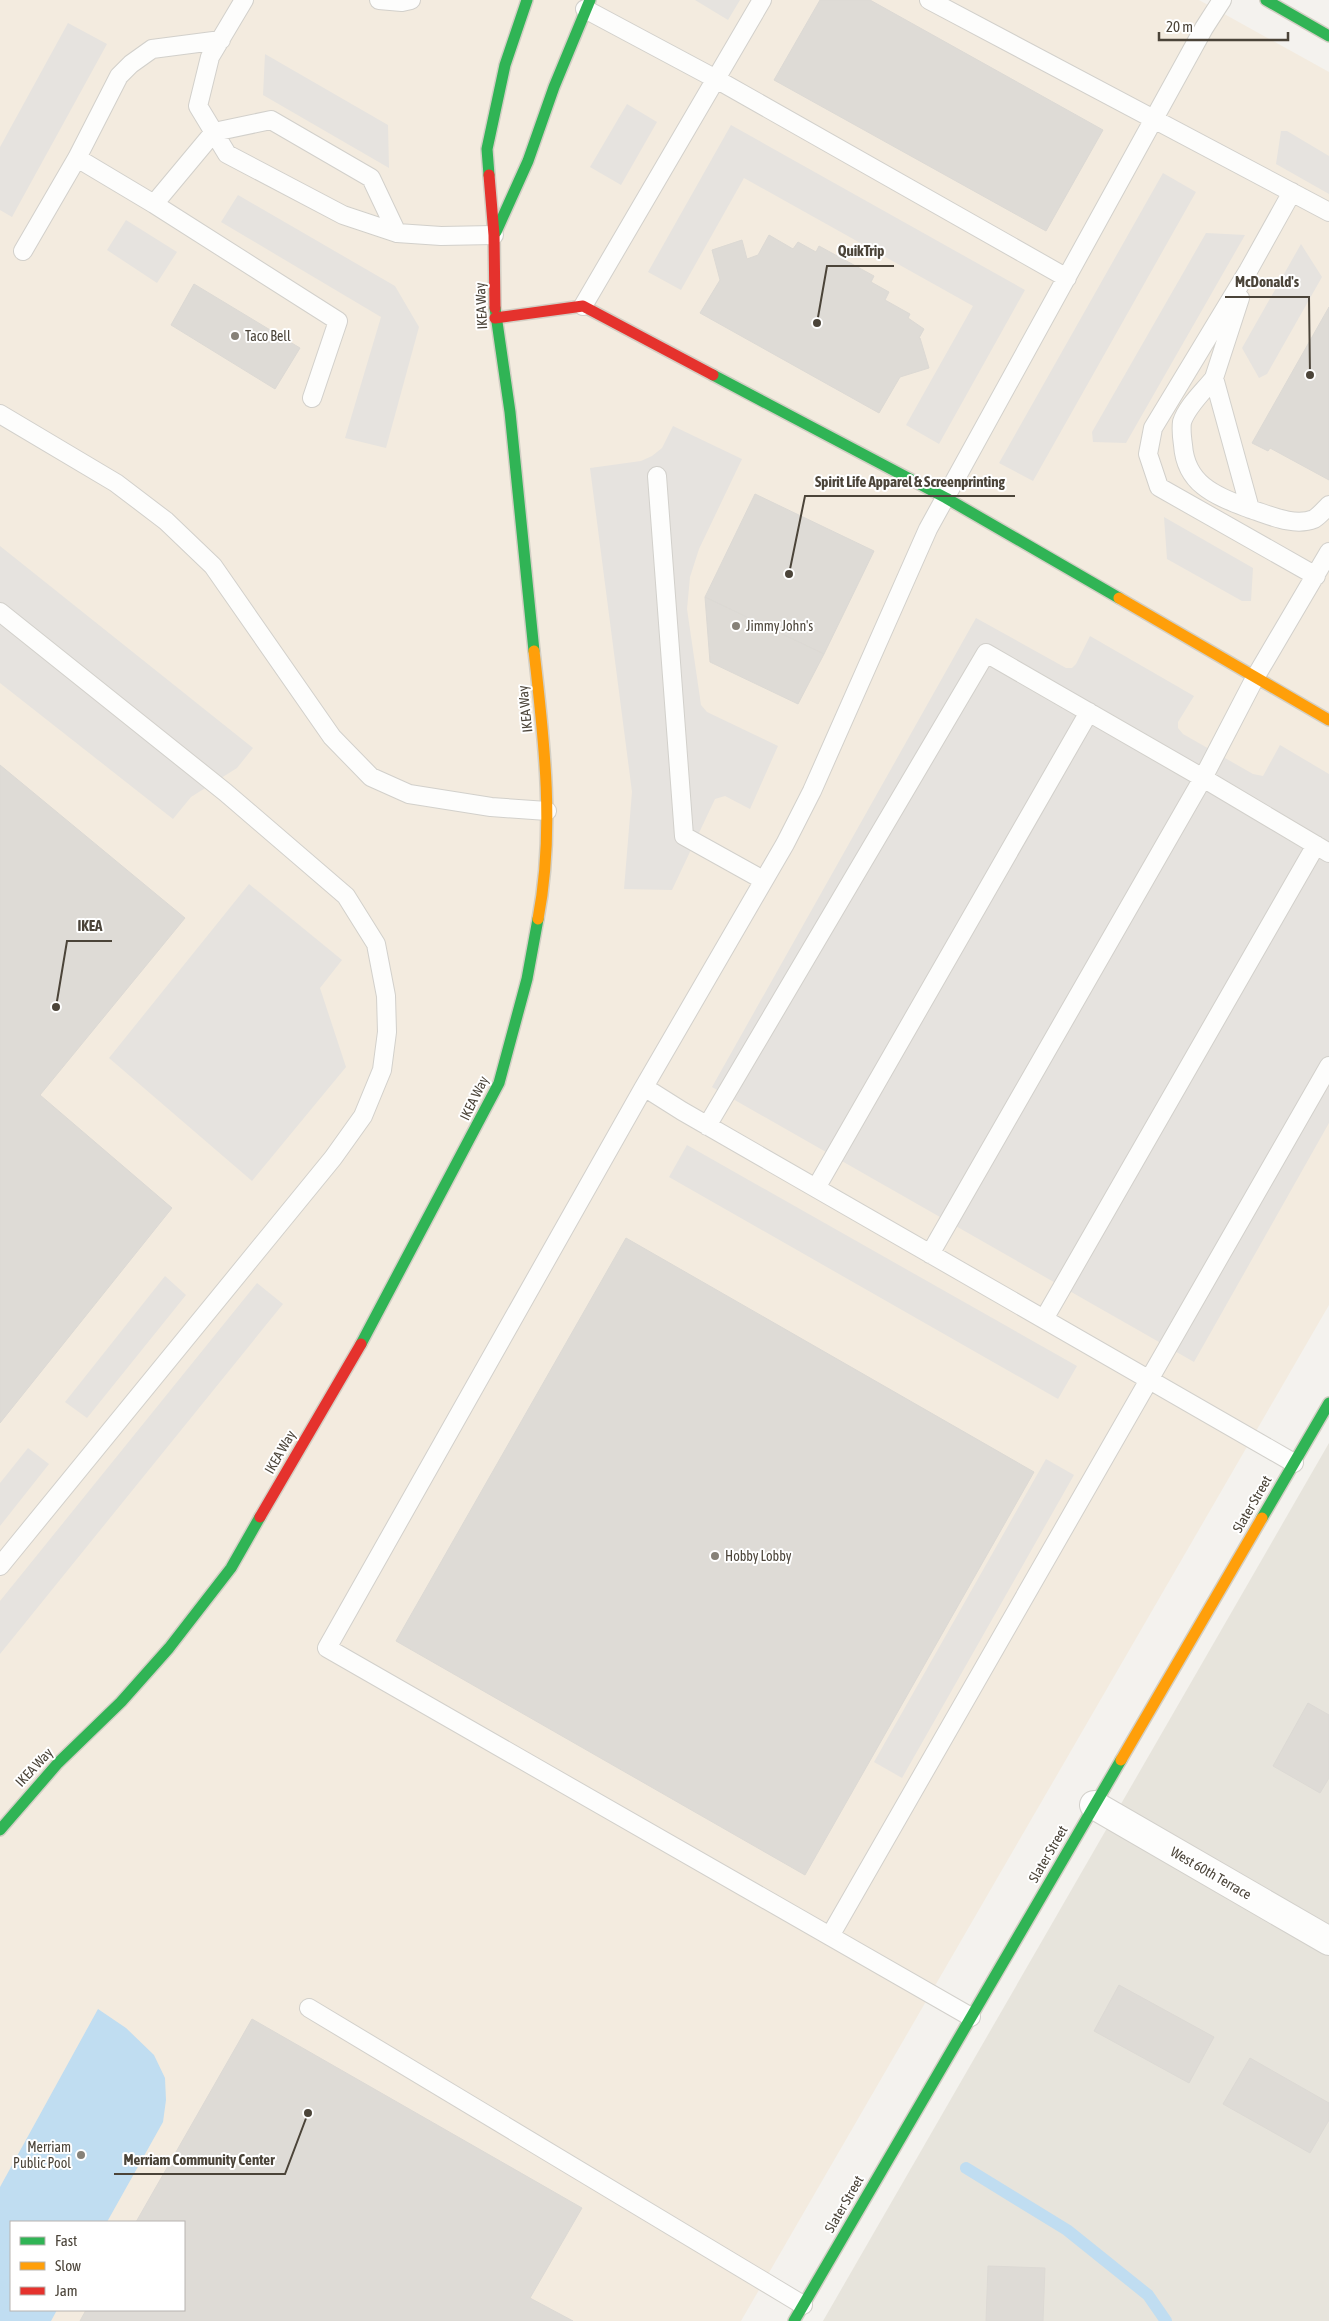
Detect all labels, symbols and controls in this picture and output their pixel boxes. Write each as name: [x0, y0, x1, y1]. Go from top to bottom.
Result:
scale bar: [1159, 10, 1288, 42]
text: 20 m: [1166, 18, 1193, 35]
callout: QuikTrip: [827, 236, 894, 266]
text: QuikTrip: [838, 242, 884, 259]
callout: McDonald's: [1225, 267, 1309, 297]
text: McDonald's: [1235, 273, 1300, 290]
street label: IKEA Way: [472, 282, 490, 330]
place label: Taco Bell: [245, 328, 291, 344]
marker: Taco Bell: [229, 330, 241, 342]
callout: Spirit Life Apparel & Screenprinting: [805, 466, 1015, 496]
text: Spirit Life Apparel & Screenprinting: [815, 473, 1005, 490]
place label: Jimmy John's: [746, 618, 813, 634]
marker: Jimmy John's: [730, 620, 742, 632]
street label: IKEA Way: [515, 684, 535, 733]
callout: IKEA: [67, 911, 112, 941]
text: IKEA: [78, 917, 103, 934]
street label: IKEA Way: [456, 1073, 492, 1123]
street label: IKEA Way: [261, 1427, 299, 1476]
street label: Slater Street: [1229, 1473, 1275, 1535]
place label: Hobby Lobby: [725, 1548, 792, 1564]
marker: Hobby Lobby: [709, 1550, 721, 1562]
street label: IKEA Way: [12, 1744, 56, 1790]
street label: Slater Street: [1025, 1823, 1071, 1885]
street label: West 60th Terrace: [1168, 1843, 1254, 1903]
place label: Merriam Public Pool: [13, 2139, 71, 2171]
callout: Merriam Community Center: [114, 2144, 285, 2174]
marker: Merriam Public Pool: [75, 2149, 87, 2161]
text: Merriam Community Center: [123, 2151, 275, 2168]
street label: Slater Street: [821, 2173, 867, 2235]
legend: [10, 2221, 185, 2311]
text: Fast: [55, 2232, 77, 2249]
text: Slow: [55, 2257, 81, 2274]
text: Jam: [55, 2282, 78, 2299]

